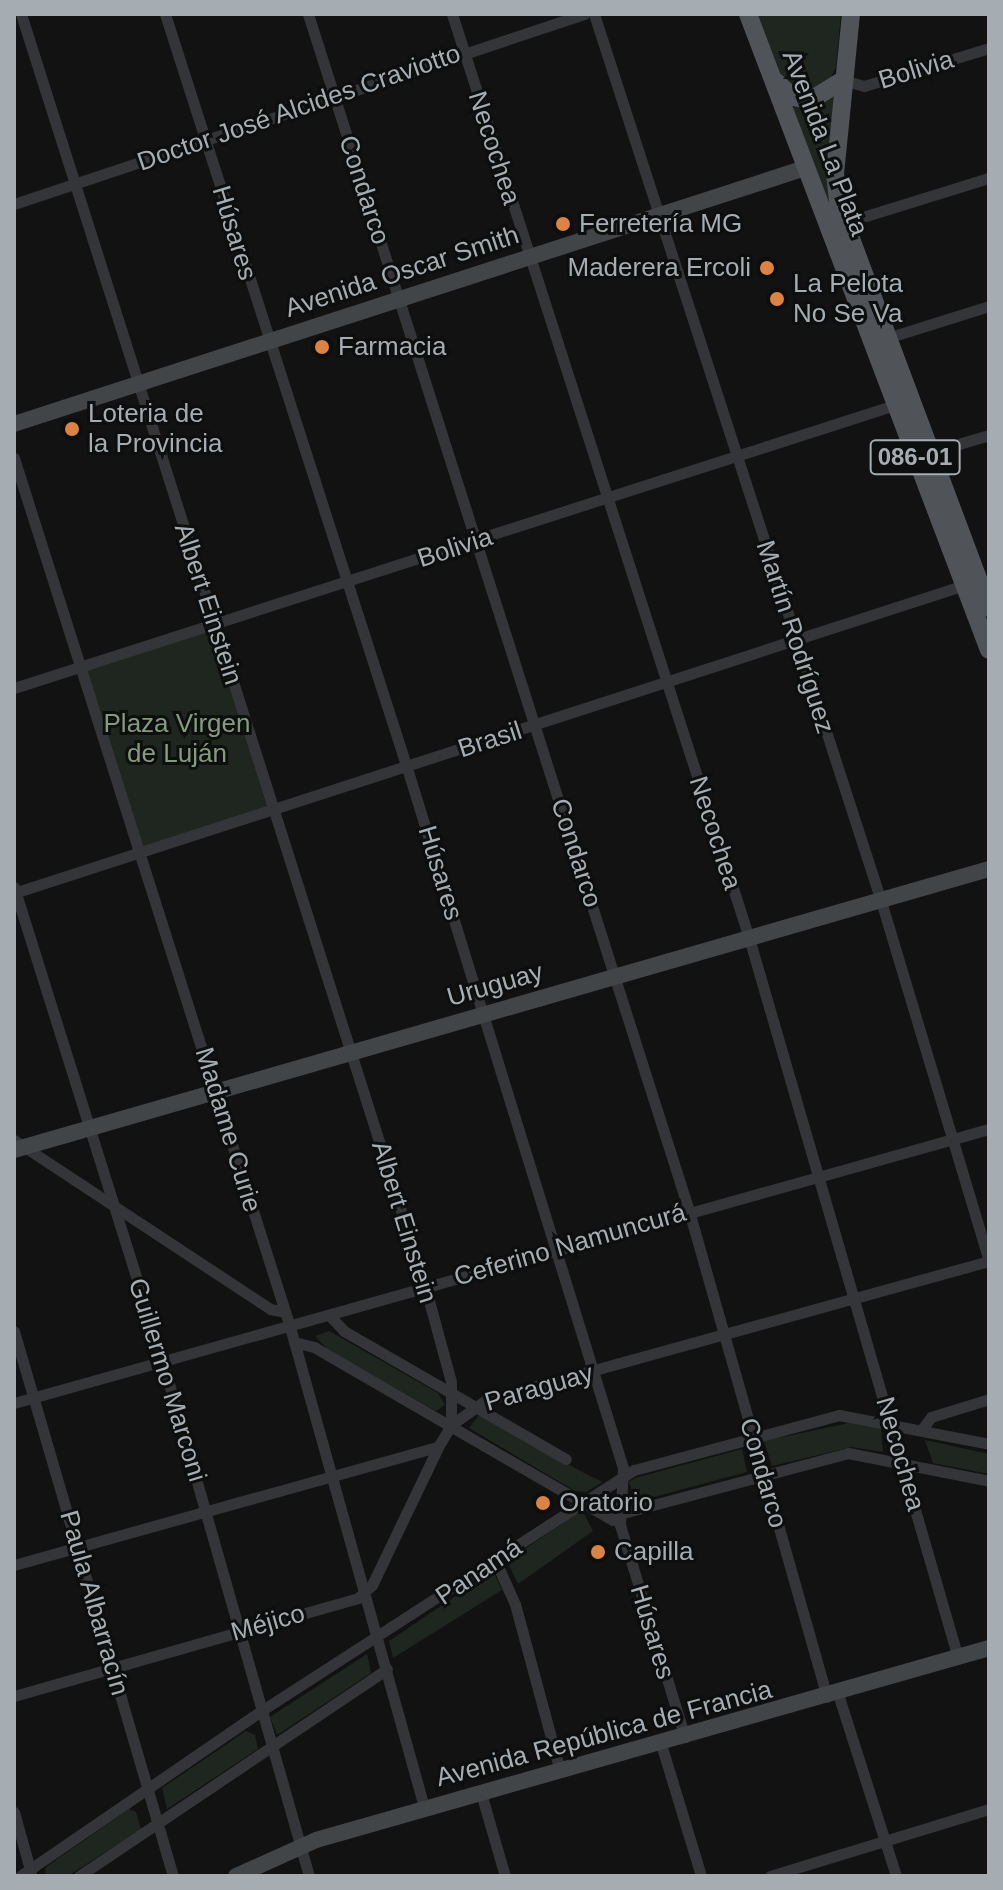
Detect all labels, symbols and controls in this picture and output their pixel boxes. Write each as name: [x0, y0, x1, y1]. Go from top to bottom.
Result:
street label: Doctor José Alcides Craviotto: [133, 38, 465, 178]
street label: Bolivia: [875, 44, 957, 96]
street label: Avenida La Plata: [775, 46, 875, 240]
street label: Necochea: [461, 88, 527, 208]
street label: Condarco: [332, 132, 396, 248]
street label: Húsares: [205, 182, 263, 284]
place label: Ferretería MG: [579, 208, 742, 240]
marker: Ferretería MG: [554, 215, 572, 233]
street label: Avenida Oscar Smith: [281, 220, 523, 324]
place label: Maderera Ercoli: [567, 252, 751, 284]
marker: Maderera Ercoli: [758, 259, 776, 277]
place label: La Pelota No Se Va: [793, 268, 903, 330]
marker: La Pelota No Se Va: [768, 290, 786, 308]
place label: Farmacia: [338, 331, 446, 363]
marker: Farmacia: [313, 338, 331, 356]
place label: Loteria de la Provincia: [88, 398, 222, 460]
marker: Loteria de la Provincia: [63, 420, 81, 438]
road number: 086-01: [869, 437, 961, 477]
street label: Albert Einstein: [167, 519, 249, 689]
street label: Bolivia: [414, 521, 496, 575]
street label: Martín Rodríguez: [749, 537, 841, 737]
park label: Plaza Virgen de Luján: [104, 708, 250, 770]
street label: Brasil: [454, 715, 526, 765]
street label: Necochea: [682, 773, 748, 893]
street label: Condarco: [544, 795, 608, 911]
street label: Húsares: [411, 822, 469, 924]
street label: Uruguay: [443, 956, 547, 1014]
street label: Madame Curie: [188, 1044, 268, 1216]
street label: Albert Einstein: [365, 1137, 443, 1307]
street label: Ceferino Namuncurá: [450, 1197, 690, 1293]
street label: Guillermo Marconi: [121, 1275, 213, 1485]
street label: Paraguay: [481, 1358, 597, 1418]
street label: Necochea: [869, 1393, 931, 1515]
street label: Condarco: [732, 1415, 794, 1531]
place label: Oratorio: [559, 1487, 653, 1519]
marker: Oratorio: [534, 1494, 552, 1512]
street label: Paula Albarracín: [53, 1506, 135, 1700]
street label: Panamá: [430, 1532, 528, 1612]
place label: Capilla: [614, 1536, 693, 1568]
marker: Capilla: [589, 1543, 607, 1561]
street label: Húsares: [623, 1581, 681, 1683]
street label: Méjico: [228, 1598, 308, 1648]
street label: Avenida República de Francia: [433, 1674, 775, 1794]

